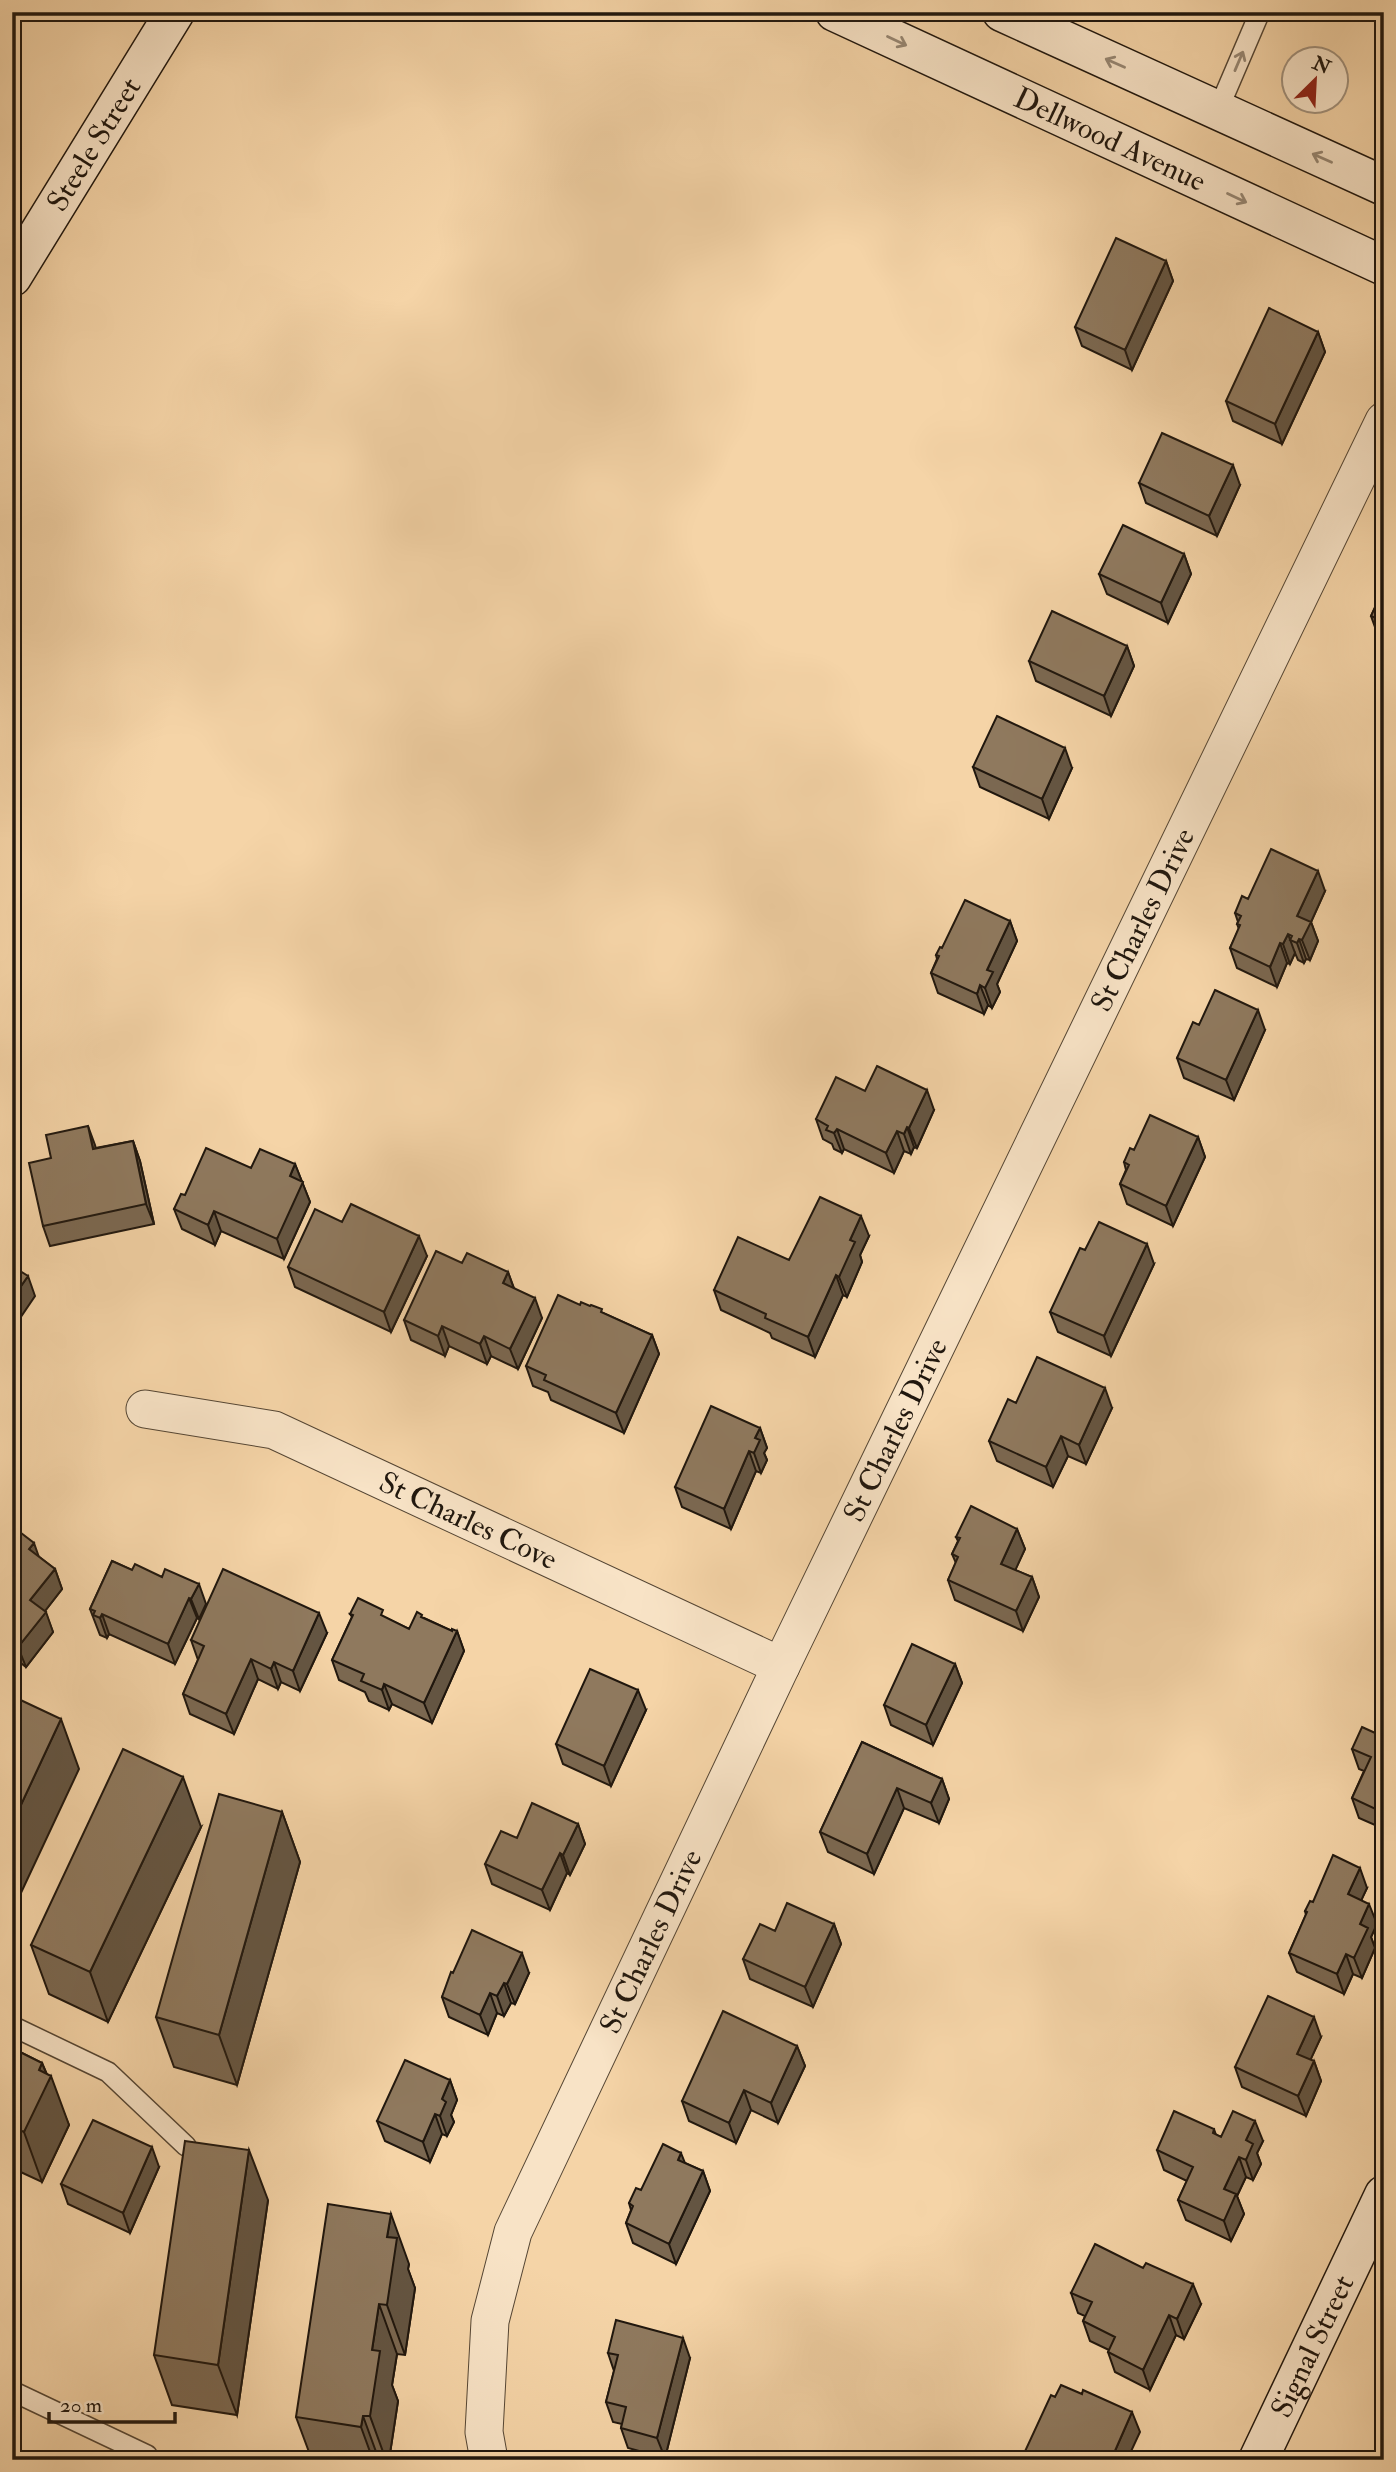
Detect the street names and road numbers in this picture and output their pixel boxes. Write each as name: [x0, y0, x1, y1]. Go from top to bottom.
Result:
street label: Steele Street: [39, 70, 149, 218]
street label: Dellwood Avenue: [1008, 79, 1212, 200]
street label: St Charles Drive: [1082, 822, 1203, 1017]
street label: St Charles Drive: [835, 1332, 955, 1528]
street label: St Charles Cove: [373, 1463, 563, 1578]
street label: St Charles Drive: [591, 1843, 710, 2039]
street label: Signal Street: [1262, 2269, 1362, 2423]

